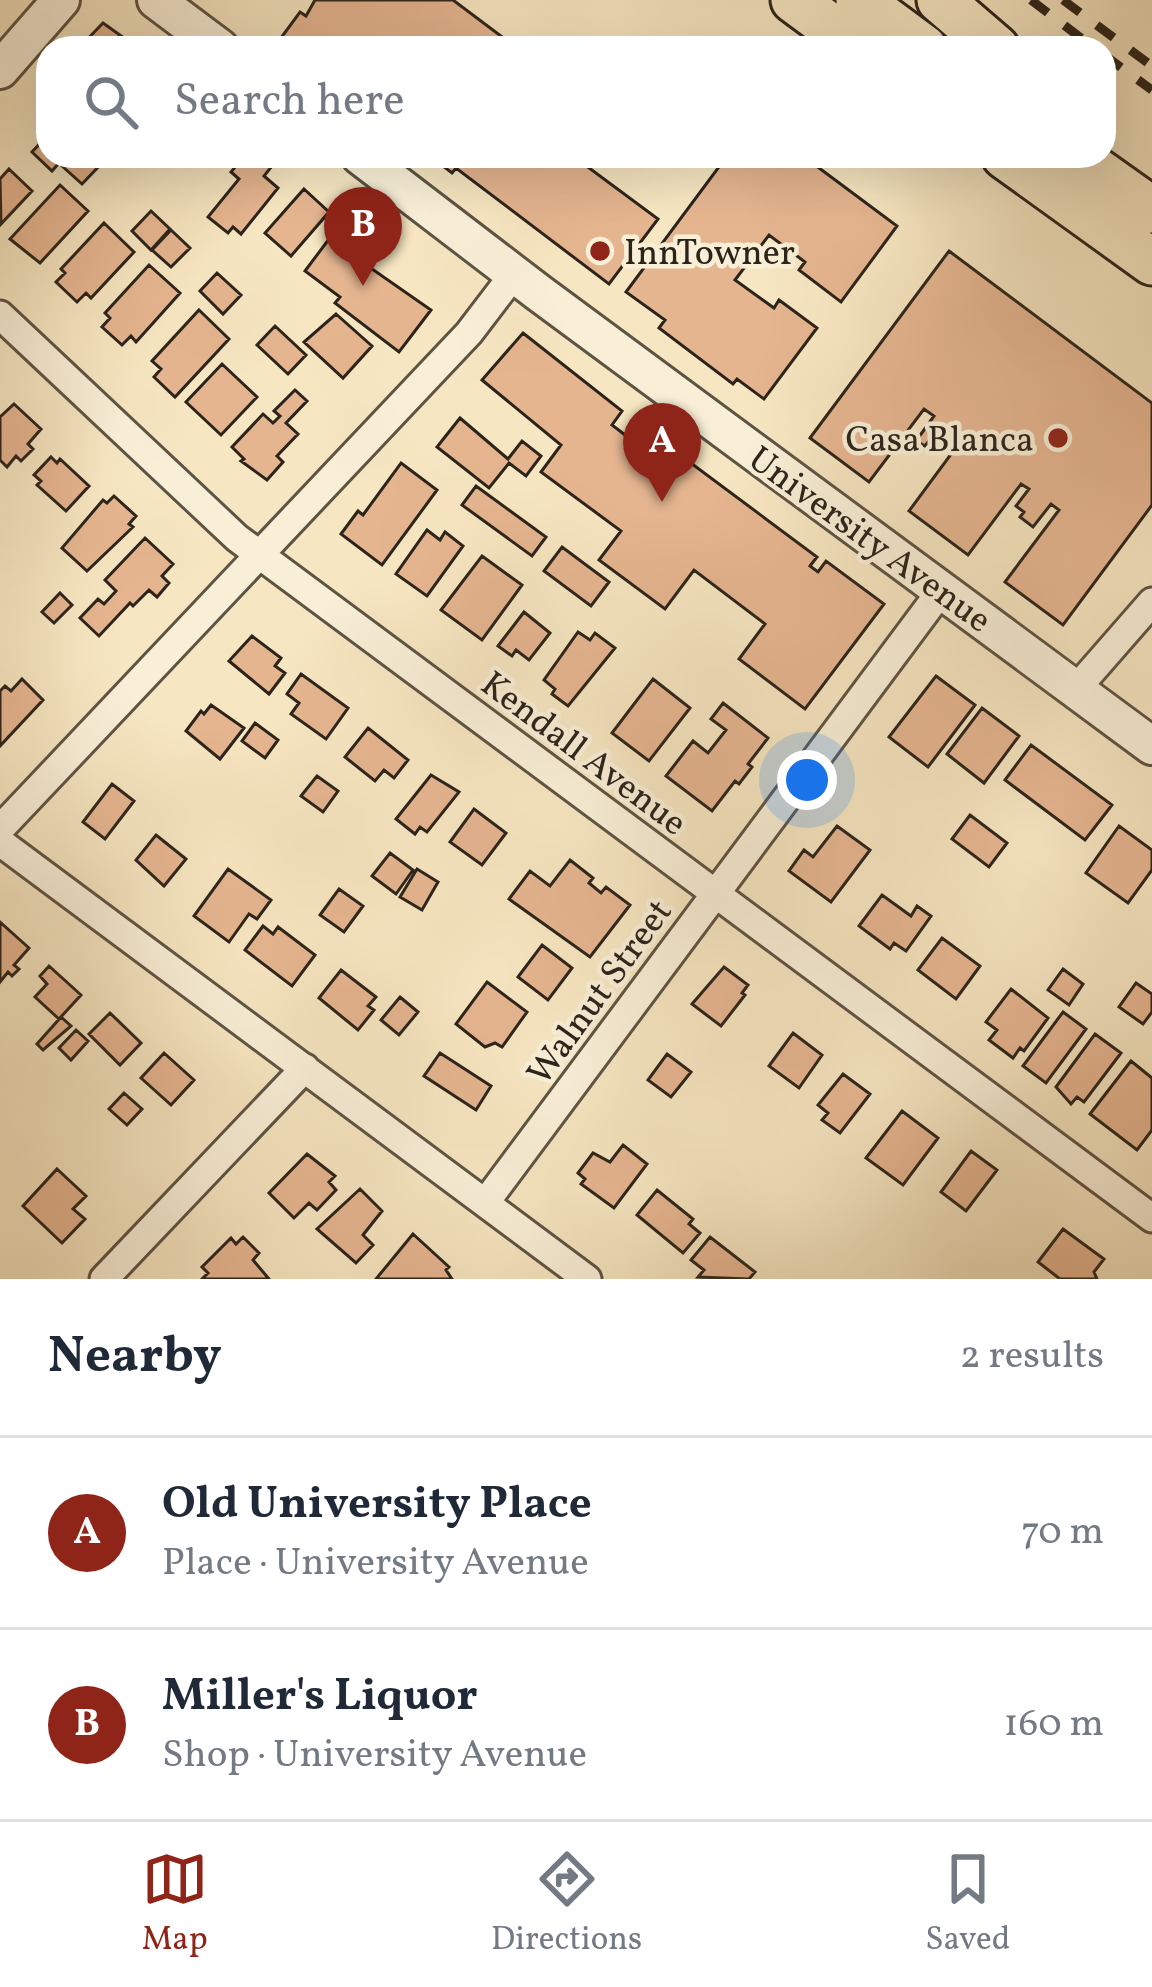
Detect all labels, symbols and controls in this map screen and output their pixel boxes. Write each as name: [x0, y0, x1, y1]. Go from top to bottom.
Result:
search box: [36, 36, 1116, 168]
icon: search: [78, 69, 144, 135]
text: Search here: [174, 71, 405, 134]
pin: B: [324, 187, 402, 286]
place label: InnTowner: [624, 230, 795, 280]
marker: InnTowner: [587, 238, 613, 264]
pin: A: [623, 403, 701, 502]
place label: Casa Blanca: [845, 417, 1034, 467]
marker: Casa Blanca: [1045, 425, 1071, 451]
street label: University Avenue: [737, 436, 1001, 647]
street label: Kendall Avenue: [469, 661, 696, 849]
your location: [777, 750, 837, 810]
street label: Walnut Street: [517, 890, 686, 1096]
text: Nearby: [48, 1322, 222, 1393]
text: 2 results: [960, 1330, 1104, 1384]
text: Old University Place: [162, 1474, 592, 1537]
text: A: [73, 1506, 101, 1560]
text: 70 m: [1021, 1506, 1104, 1560]
text: Place · University Avenue: [162, 1537, 589, 1591]
text: Miller's Liquor: [162, 1666, 478, 1729]
text: B: [74, 1698, 100, 1752]
text: 160 m: [1003, 1698, 1104, 1752]
text: Shop · University Avenue: [162, 1729, 587, 1783]
tab: Map: [142, 1846, 208, 1964]
tab: Directions: [491, 1846, 642, 1964]
tab: Saved: [925, 1846, 1010, 1964]

